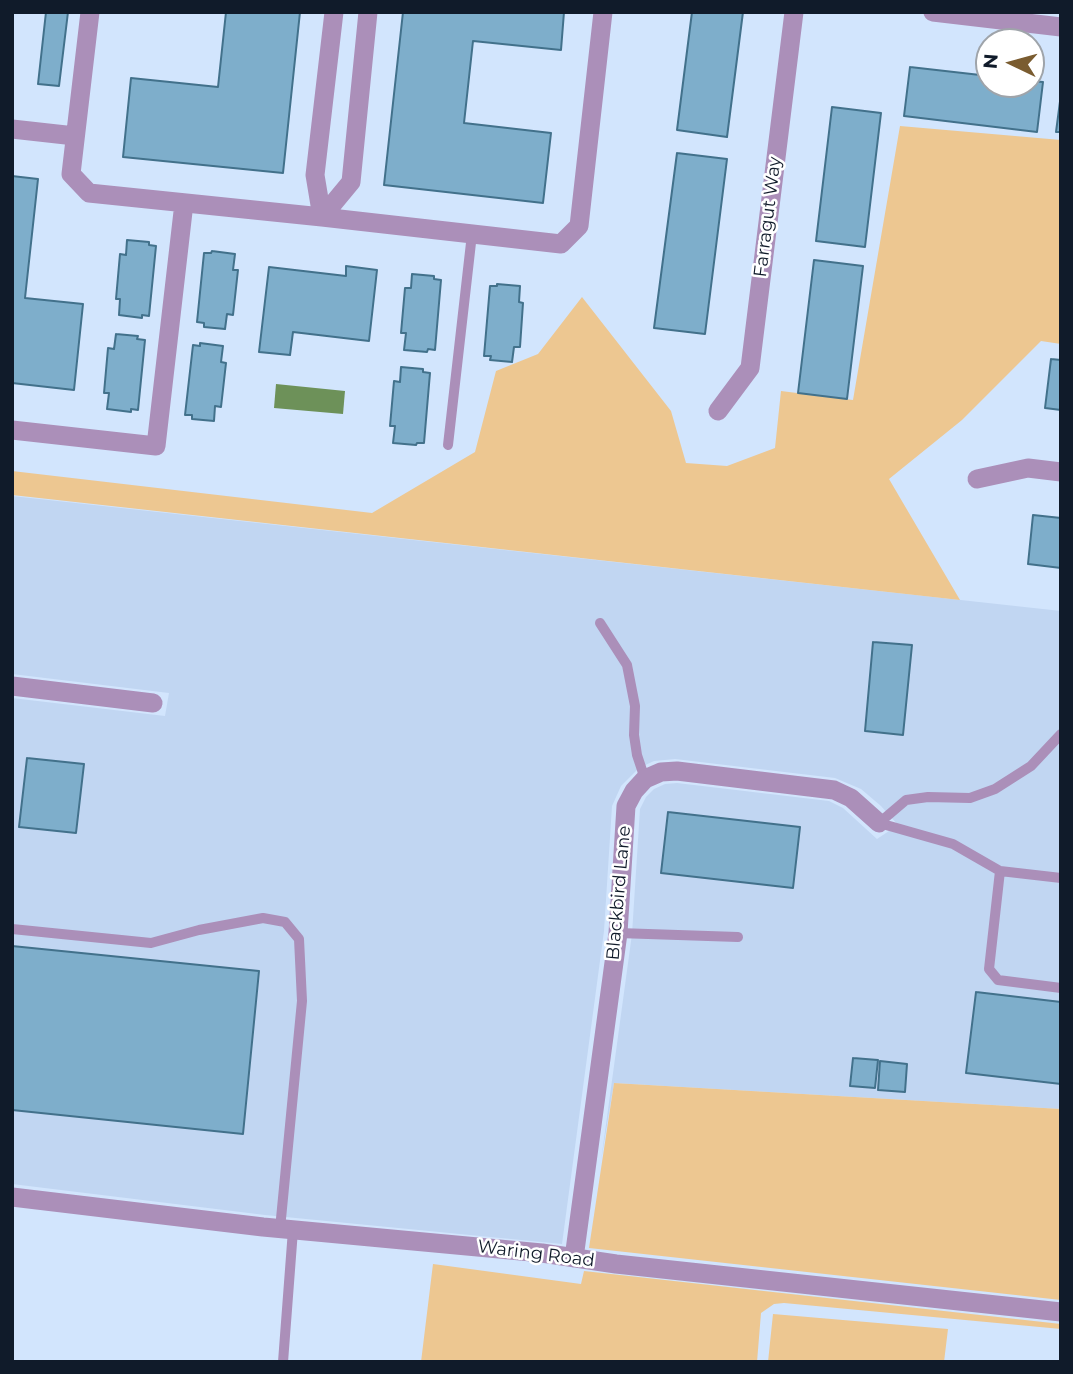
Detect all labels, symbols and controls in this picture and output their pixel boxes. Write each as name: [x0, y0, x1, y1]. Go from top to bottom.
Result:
north arrow: [975, 28, 1045, 98]
text: N: [978, 53, 1003, 70]
street label: Farragut Way: [750, 155, 786, 279]
street label: Blackbird Lane: [602, 825, 636, 961]
street label: Waring Road: [476, 1236, 596, 1272]

